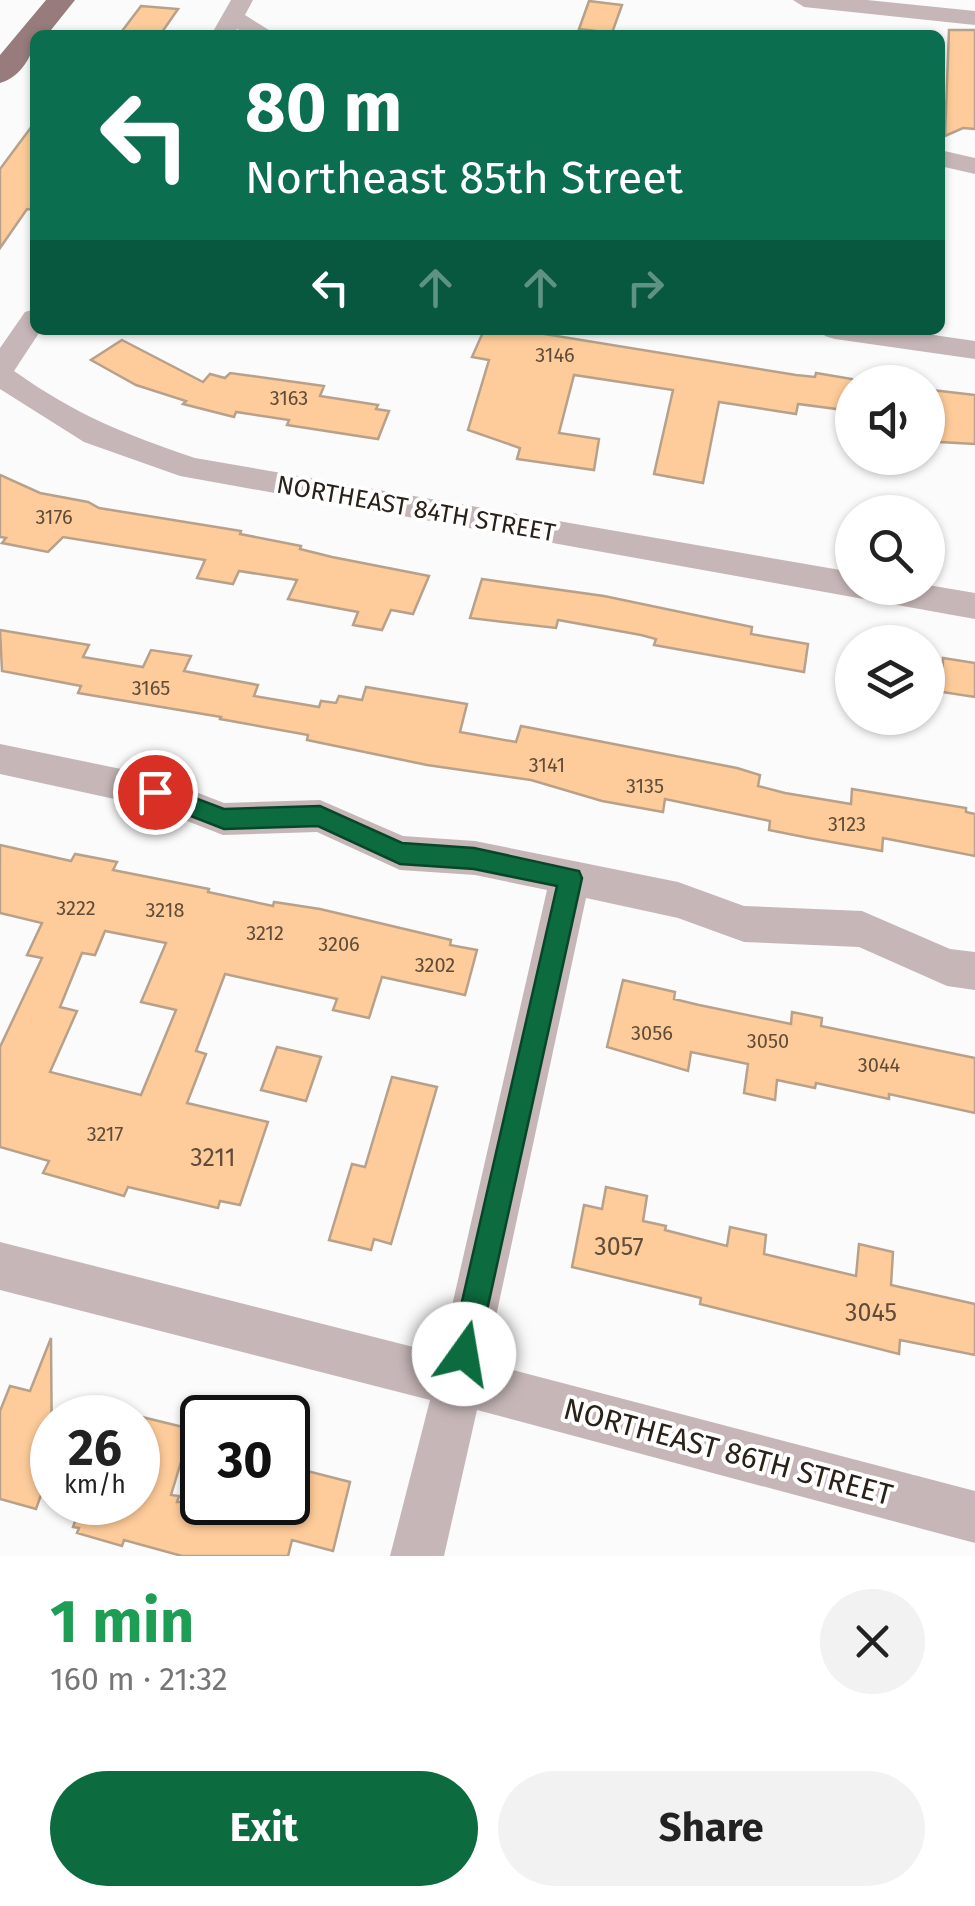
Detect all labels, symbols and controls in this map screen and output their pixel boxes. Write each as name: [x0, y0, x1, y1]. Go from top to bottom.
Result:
text: 80 m: [245, 66, 402, 150]
icon: left: [80, 70, 210, 200]
text: Northeast 85th Street: [245, 151, 683, 205]
icon: left: [303, 260, 358, 315]
icon: ahead: [408, 260, 463, 315]
icon: ahead: [513, 260, 568, 315]
icon: right: [618, 260, 673, 315]
house number: 3146: [535, 343, 575, 367]
map controls: [835, 365, 945, 735]
button: sound: [835, 365, 945, 475]
house number: 3163: [270, 386, 308, 410]
street label: NORTHEAST 84TH STREET: [274, 470, 558, 548]
button: search: [835, 495, 945, 605]
house number: 3176: [35, 505, 73, 529]
button: layers: [835, 625, 945, 735]
house number: 3165: [132, 676, 170, 700]
pin: [113, 750, 198, 835]
house number: 3141: [529, 753, 565, 777]
icon: arrive: [128, 765, 183, 820]
house number: 3135: [626, 774, 664, 798]
house number: 3123: [828, 812, 866, 836]
house number: 3222: [56, 896, 96, 920]
house number: 3218: [146, 898, 184, 922]
house number: 3212: [246, 921, 284, 945]
house number: 3206: [318, 932, 360, 956]
house number: 3202: [415, 953, 455, 977]
house number: 3056: [631, 1021, 673, 1045]
house number: 3050: [747, 1029, 789, 1053]
house number: 3044: [858, 1053, 901, 1077]
house number: 3217: [87, 1122, 123, 1146]
house number: 3211: [190, 1143, 236, 1173]
house number: 3057: [594, 1232, 644, 1262]
house number: 3045: [845, 1298, 897, 1328]
position arrow: [412, 1302, 516, 1406]
street label: NORTHEAST 86TH STREET: [560, 1391, 897, 1513]
speed limit sign: 30: [180, 1395, 310, 1525]
text: 26: [68, 1418, 122, 1478]
text: km/h: [64, 1470, 126, 1500]
text: 1 min: [50, 1586, 194, 1658]
button: close: [820, 1589, 925, 1694]
text: 160 m · 21:32: [50, 1660, 228, 1698]
button: Exit: [50, 1771, 478, 1886]
button: Share: [498, 1771, 925, 1886]

